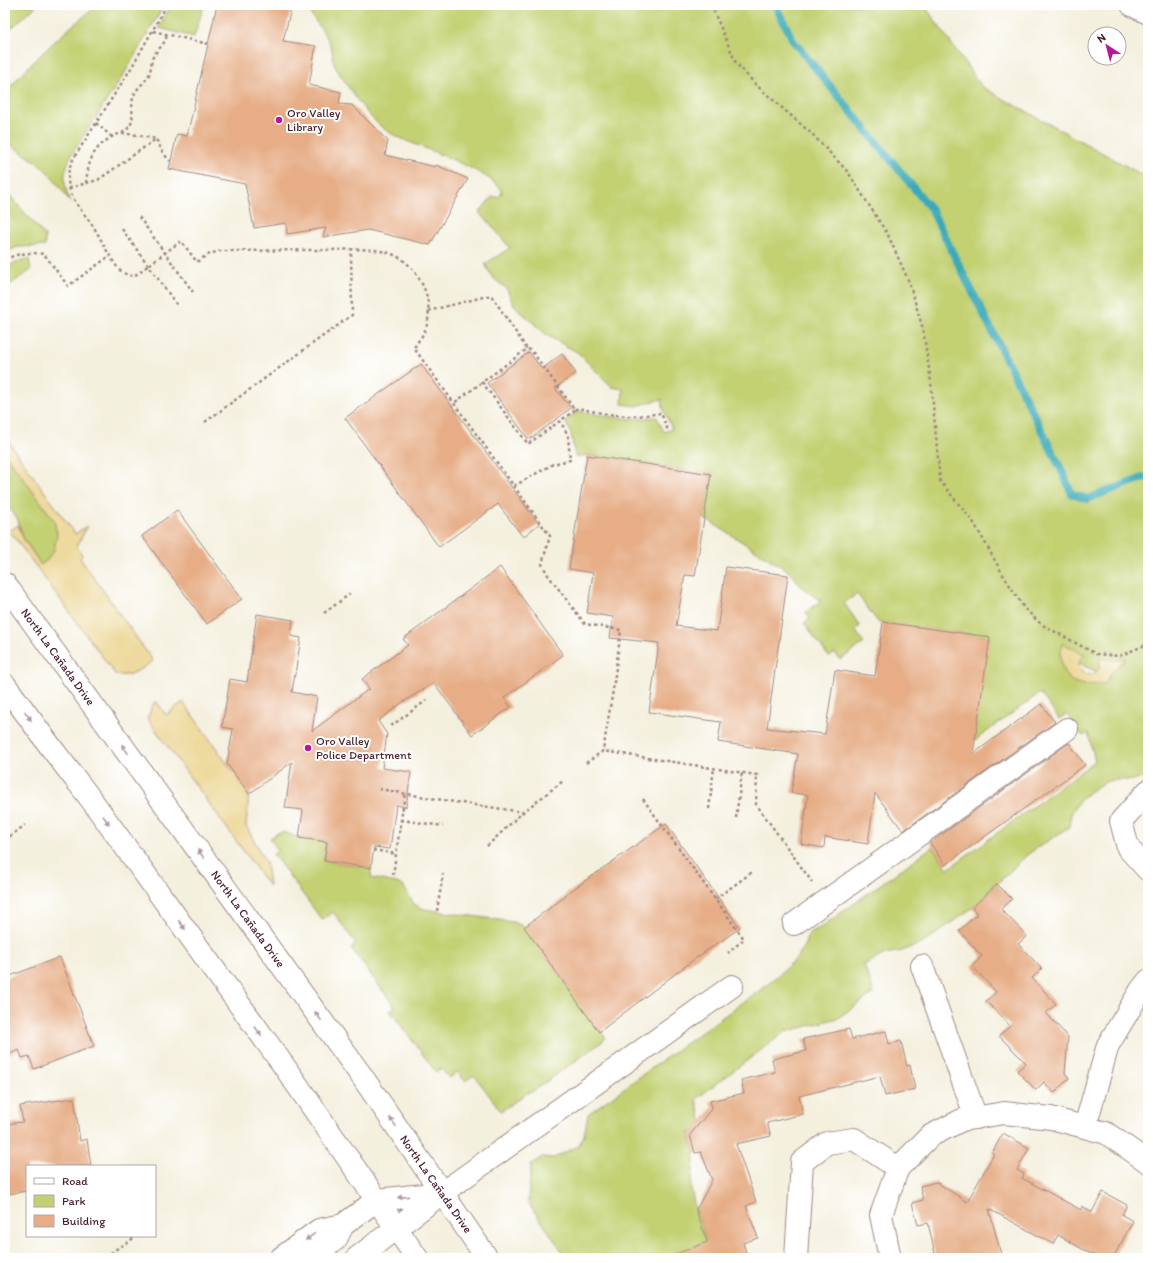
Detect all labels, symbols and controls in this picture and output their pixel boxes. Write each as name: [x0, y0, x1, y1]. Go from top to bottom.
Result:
north arrow: [1087, 26, 1127, 66]
text: N: [1095, 31, 1108, 46]
place label: Oro Valley Library: [287, 106, 341, 134]
marker: Oro Valley Library: [274, 115, 284, 125]
street label: North La Cañada Drive: [18, 606, 98, 708]
one-way arrow: [24, 711, 32, 722]
place label: Oro Valley Police Department: [316, 734, 412, 762]
one-way arrow: [121, 743, 130, 754]
marker: Oro Valley Police Department: [303, 743, 313, 753]
one-way arrow: [102, 815, 110, 825]
one-way arrow: [198, 849, 206, 859]
street label: North La Cañada Drive: [208, 868, 288, 970]
one-way arrow: [178, 920, 186, 931]
one-way arrow: [315, 1011, 323, 1021]
one-way arrow: [254, 1026, 262, 1036]
one-way arrow: [390, 1116, 397, 1128]
street label: North La Cañada Drive: [397, 1132, 475, 1236]
legend: [26, 1165, 156, 1237]
text: Road: [62, 1174, 88, 1188]
text: Park: [62, 1194, 86, 1208]
one-way arrow: [397, 1194, 409, 1200]
text: Building: [62, 1214, 106, 1228]
one-way arrow: [305, 1233, 315, 1241]

